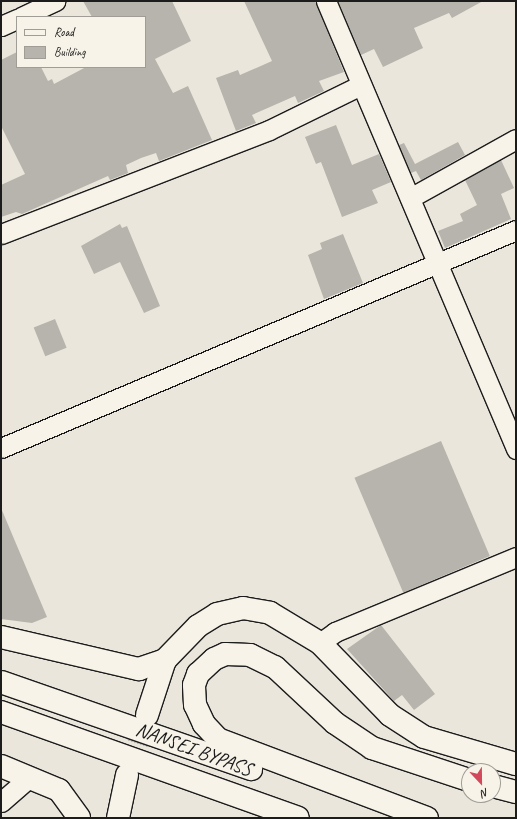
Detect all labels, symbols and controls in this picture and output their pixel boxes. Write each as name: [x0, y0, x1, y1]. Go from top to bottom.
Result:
legend: [16, 16, 146, 68]
text: Road: [54, 24, 74, 40]
text: Building: [54, 44, 86, 60]
street label: NANSEI BYPASS: [133, 717, 255, 781]
north arrow: [461, 763, 501, 803]
text: N: [479, 785, 491, 801]

